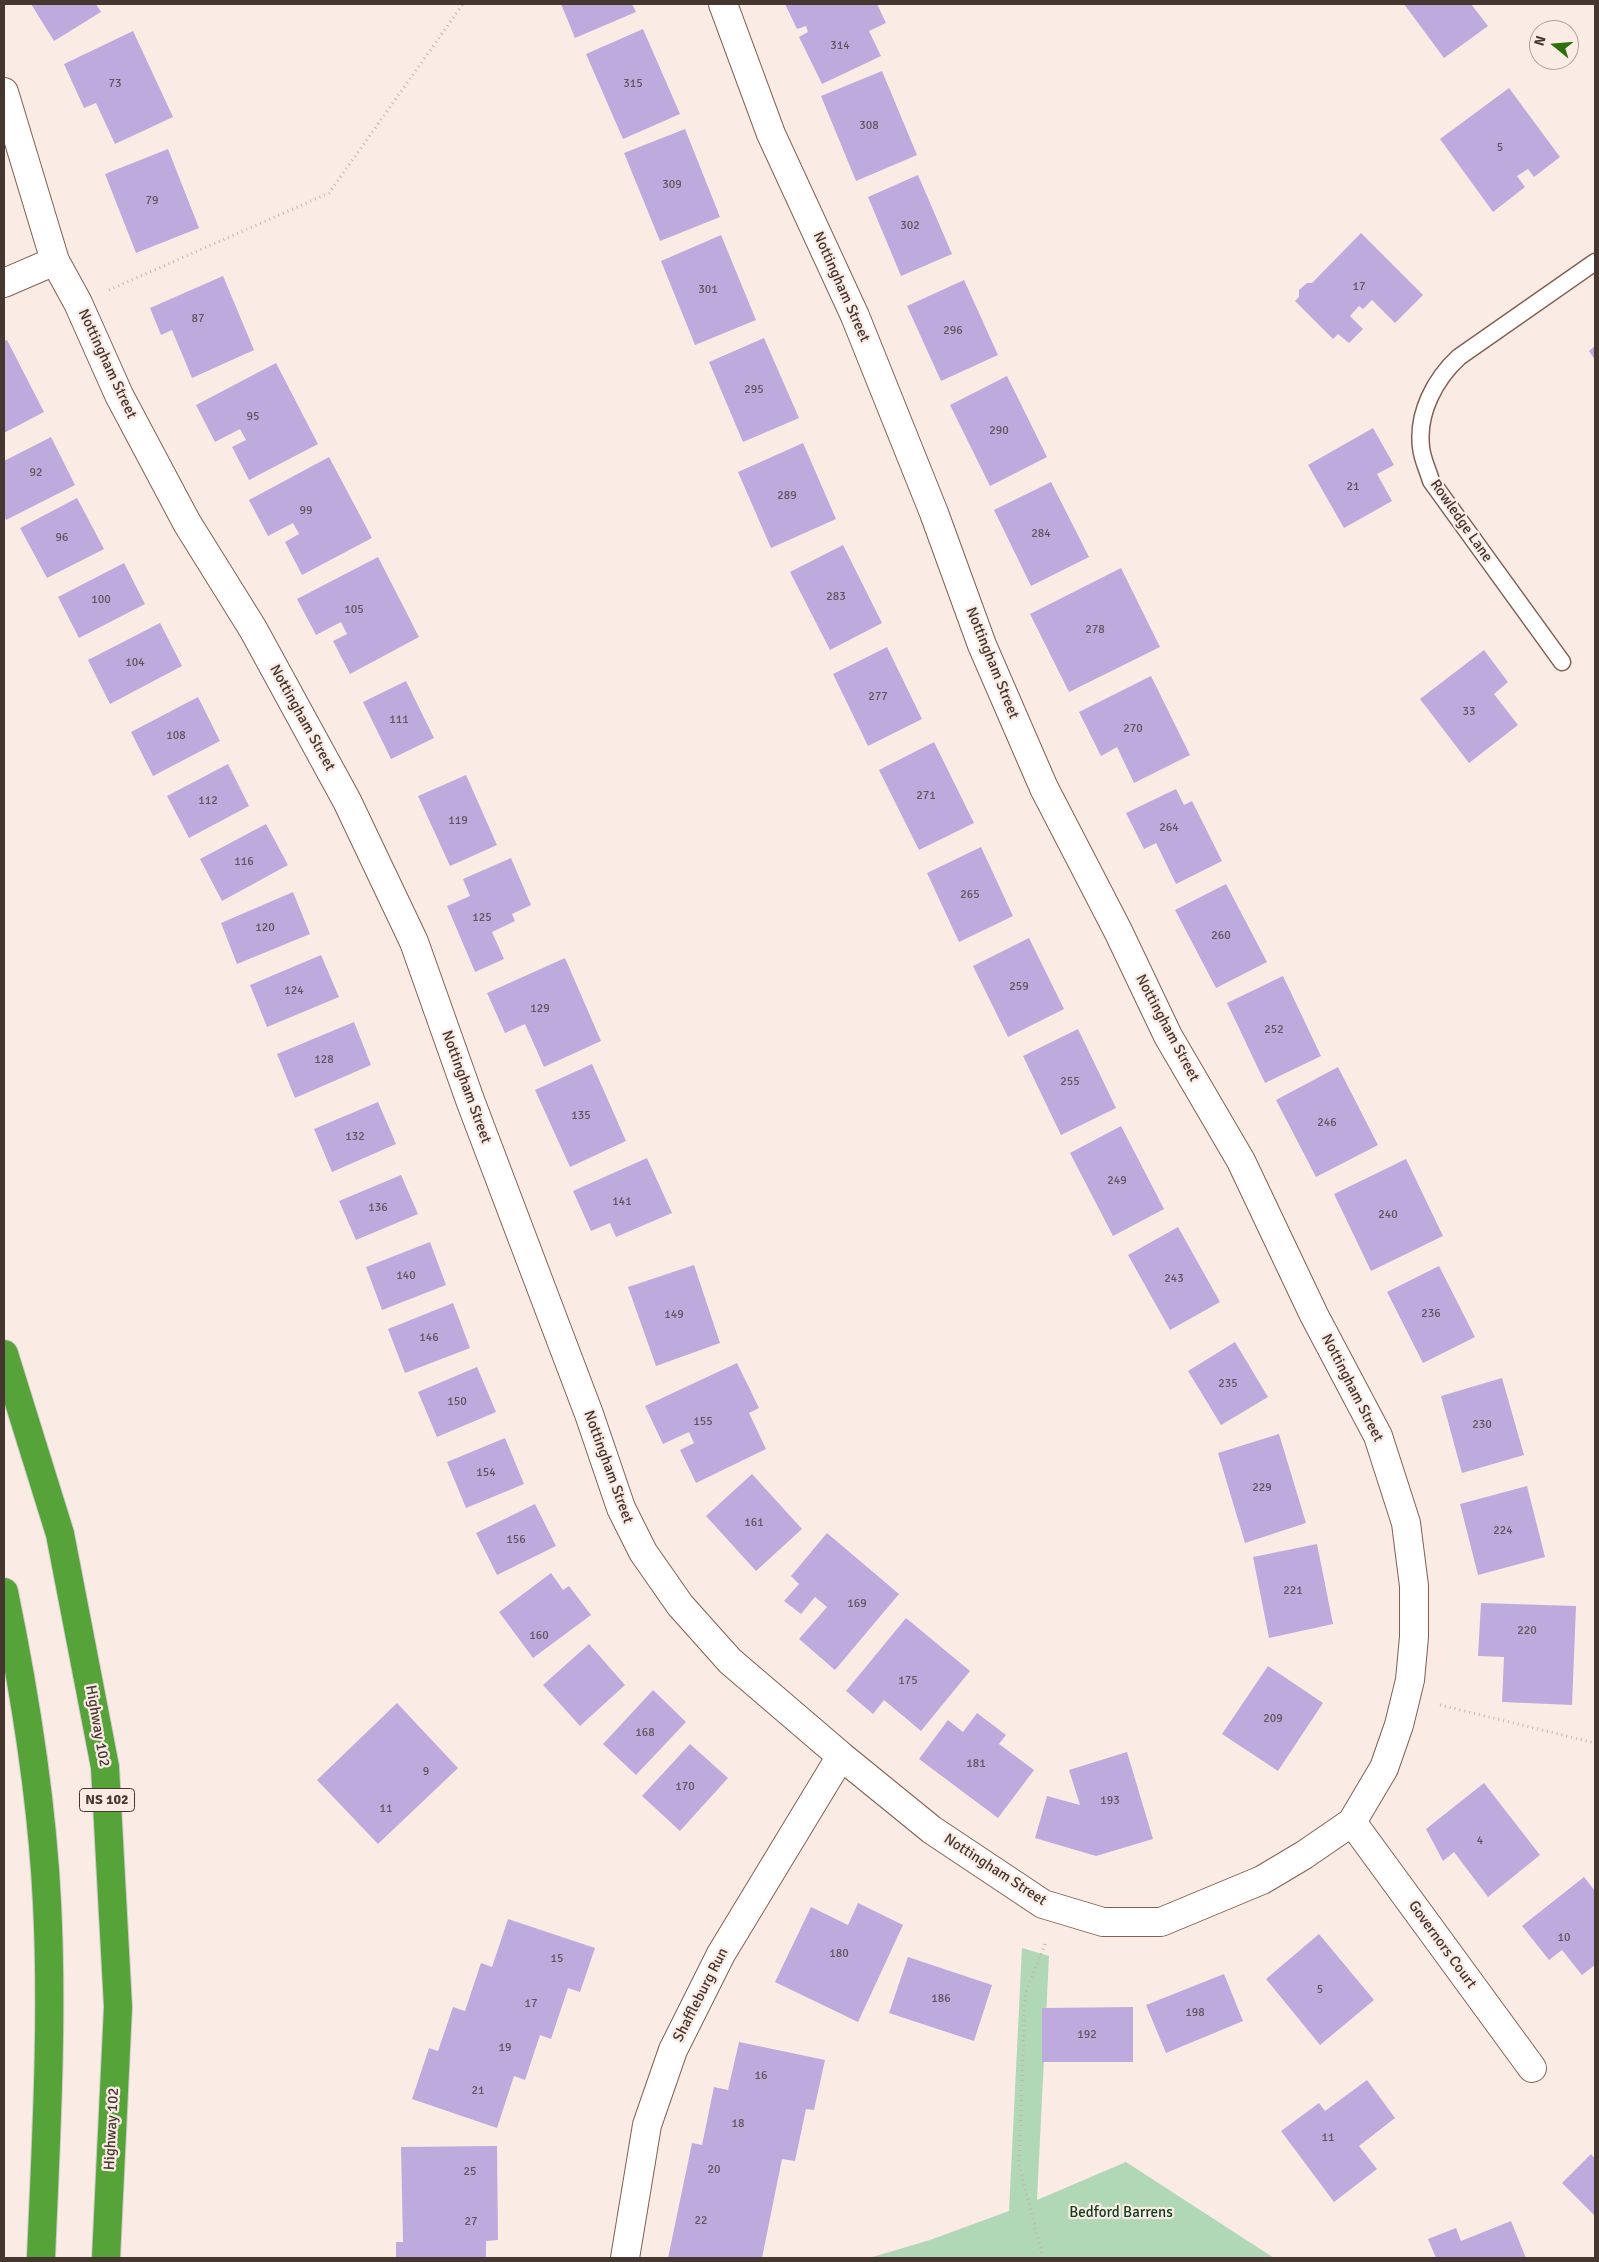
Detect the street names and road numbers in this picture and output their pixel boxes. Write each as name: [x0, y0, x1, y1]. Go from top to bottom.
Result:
street label: Nottingham Street: [809, 229, 873, 345]
street label: Nottingham Street: [74, 306, 140, 422]
street label: Rowledge Lane: [1426, 476, 1496, 566]
street label: Nottingham Street: [961, 605, 1023, 721]
street label: Nottingham Street: [265, 662, 339, 774]
street label: Nottingham Street: [1131, 971, 1203, 1085]
street label: Nottingham Street: [437, 1028, 495, 1146]
street label: Nottingham Street: [1317, 1331, 1387, 1445]
street label: Nottingham Street: [579, 1408, 637, 1526]
street label: Highway 102: [81, 1684, 113, 1768]
road number: NS 102: [80, 1788, 134, 1812]
street label: Nottingham Street: [940, 1830, 1050, 1910]
street label: Governors Court: [1404, 1898, 1480, 1992]
street label: Shaffleburg Run: [670, 1945, 732, 2045]
street label: Highway 102: [101, 2087, 123, 2171]

